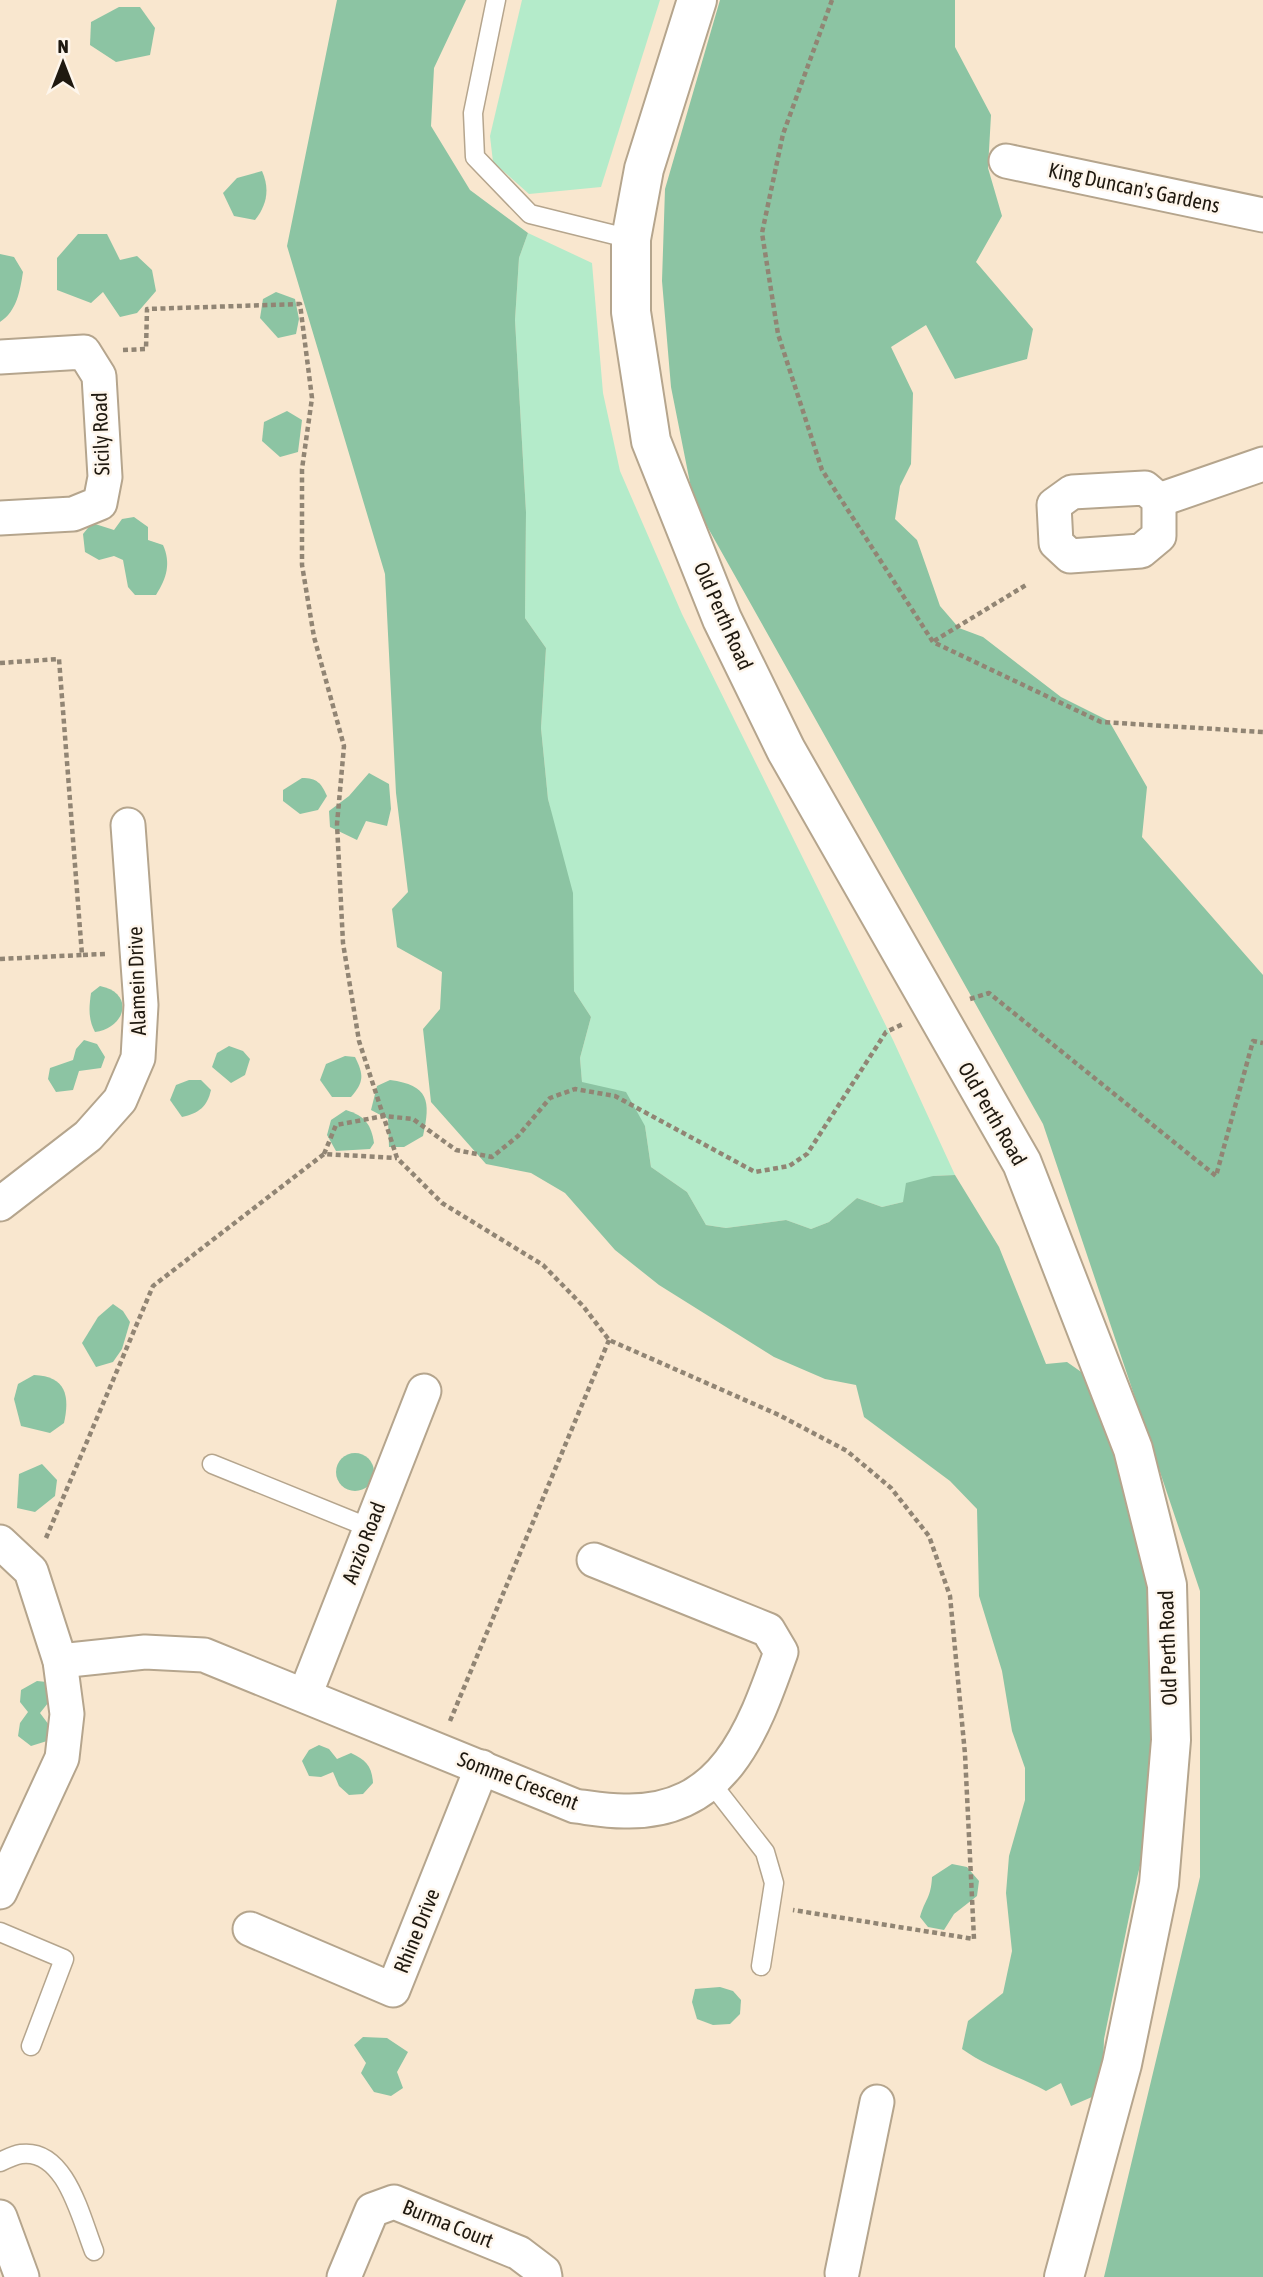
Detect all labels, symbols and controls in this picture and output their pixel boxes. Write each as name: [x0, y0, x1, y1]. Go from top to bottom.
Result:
north arrow: [28, 28, 98, 98]
text: N: [57, 35, 69, 57]
street label: King Duncan's Gardens: [1046, 157, 1222, 217]
street label: Sicily Road: [87, 392, 113, 476]
street label: Old Perth Road: [690, 558, 758, 673]
street label: Alamein Drive: [122, 926, 150, 1036]
street label: Old Perth Road: [954, 1058, 1032, 1169]
street label: Anzio Road: [337, 1498, 390, 1587]
street label: Old Perth Road: [1153, 1590, 1181, 1706]
street label: Somme Crescent: [455, 1746, 582, 1814]
street label: Rhine Drive: [388, 1885, 444, 1976]
street label: Burma Court: [400, 2194, 497, 2252]

